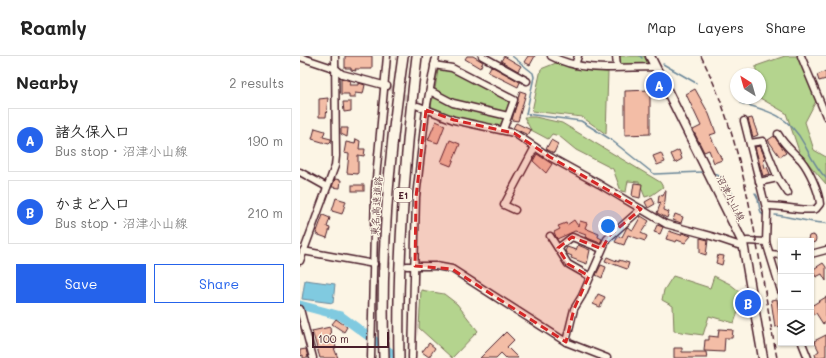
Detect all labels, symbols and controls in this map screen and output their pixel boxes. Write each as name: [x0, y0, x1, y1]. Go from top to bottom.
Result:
text: Roamly: [20, 15, 87, 40]
text: Map: [647, 18, 676, 37]
text: Layers: [698, 18, 744, 37]
text: Share: [766, 18, 806, 37]
north arrow: [730, 68, 766, 104]
pin: A: [646, 70, 672, 100]
text: Nearby: [16, 71, 78, 93]
text: 2 results: [229, 74, 284, 91]
text: 諸久保入口: [55, 121, 130, 141]
text: A: [25, 132, 35, 149]
text: 190 m: [247, 132, 283, 149]
text: Bus stop · 沼津小山線: [55, 142, 187, 159]
street label: 沼津小山線: [713, 173, 749, 223]
street label: 東名高速道路: [367, 176, 385, 236]
road number: E1: [394, 188, 412, 202]
text: かまど入口: [55, 193, 130, 213]
text: B: [26, 204, 34, 221]
text: 210 m: [247, 204, 283, 221]
text: Bus stop · 沼津小山線: [55, 214, 187, 231]
your location: [598, 216, 618, 236]
map controls: [778, 238, 814, 346]
button: +: [778, 238, 814, 274]
button: Save: [16, 264, 146, 303]
button: Share: [154, 264, 284, 303]
button: −: [778, 274, 814, 310]
pin: B: [735, 288, 761, 318]
button: layers: [778, 310, 814, 346]
scale bar: [312, 330, 389, 349]
text: 100 m: [318, 331, 349, 346]

